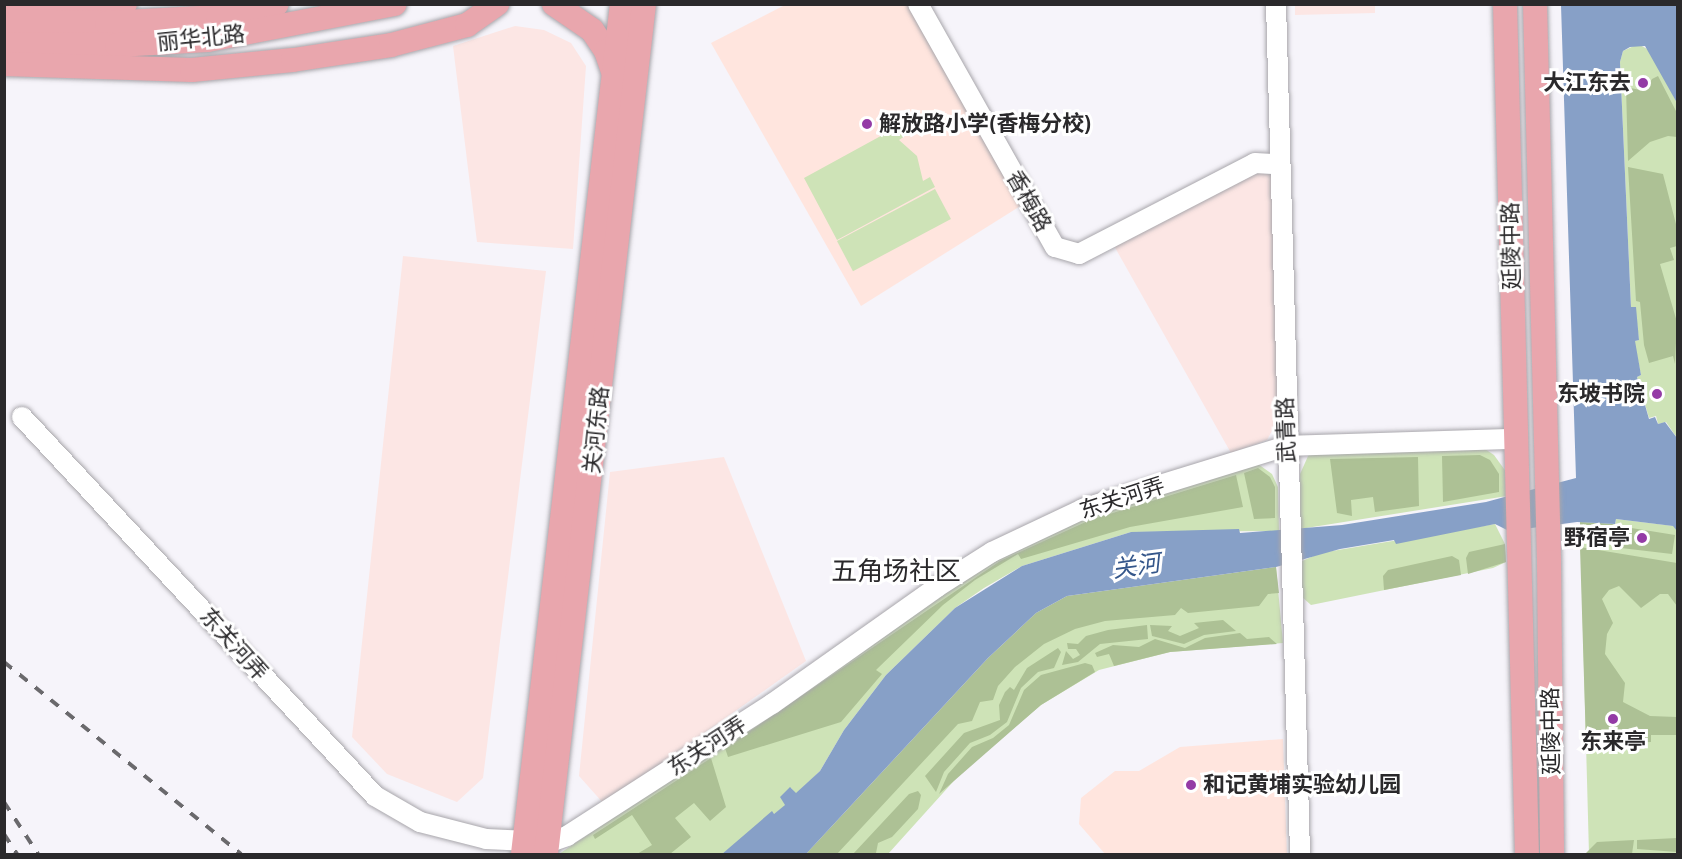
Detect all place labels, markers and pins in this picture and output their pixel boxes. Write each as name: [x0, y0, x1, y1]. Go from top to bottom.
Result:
place label: 大江东去: [1543, 70, 1631, 96]
marker: 大江东去: [1636, 76, 1650, 90]
place label: 解放路小学(香梅分校): [879, 111, 1091, 137]
marker: 解放路小学(香梅分校): [860, 117, 874, 131]
place label: 东坡书院: [1557, 381, 1645, 407]
marker: 东坡书院: [1650, 387, 1664, 401]
place label: 野宿亭: [1564, 525, 1630, 551]
marker: 野宿亭: [1635, 531, 1649, 545]
marker: 东来亭: [1606, 712, 1620, 726]
place label: 东来亭: [1580, 729, 1646, 755]
place label: 和记黄埔实验幼儿园: [1203, 772, 1401, 798]
marker: 和记黄埔实验幼儿园: [1184, 778, 1198, 792]

